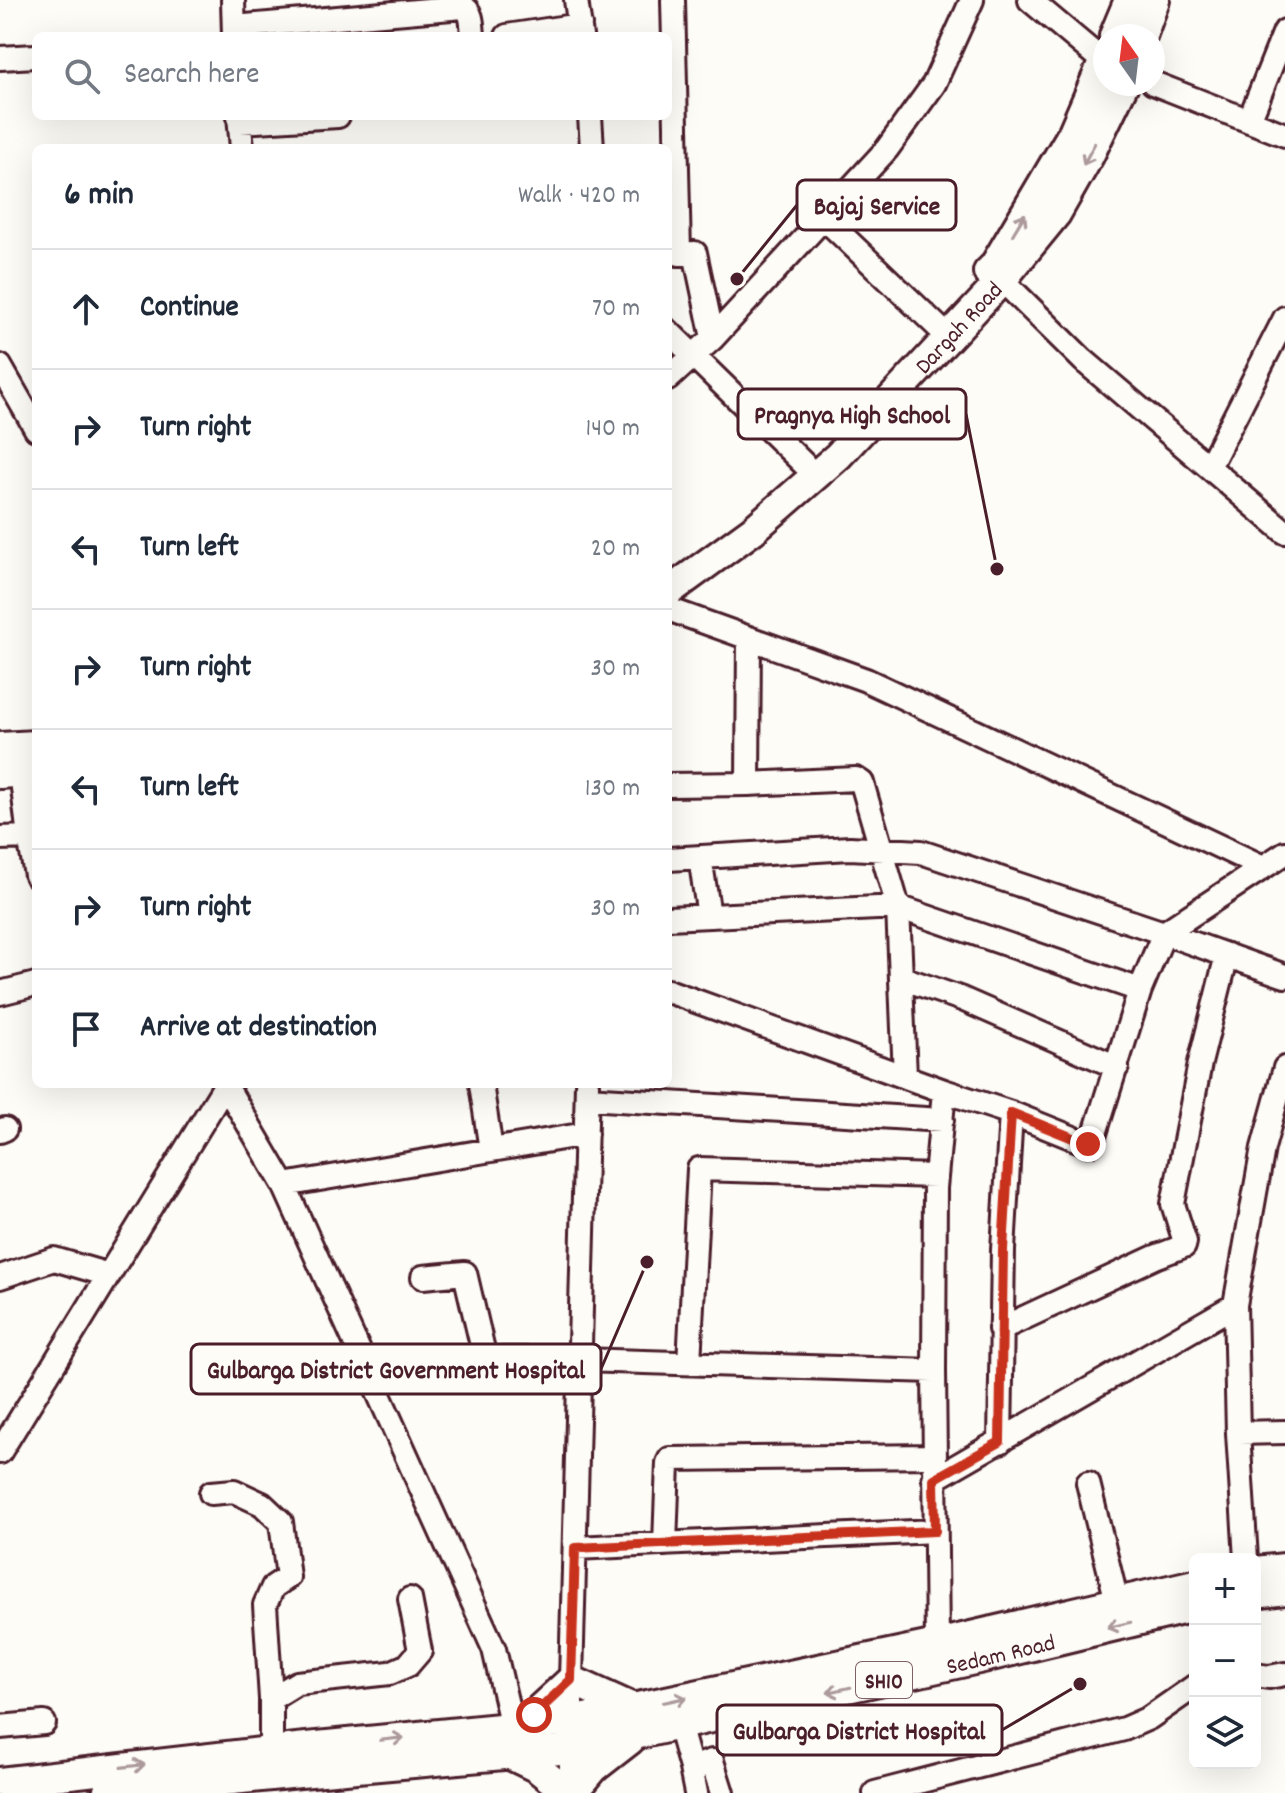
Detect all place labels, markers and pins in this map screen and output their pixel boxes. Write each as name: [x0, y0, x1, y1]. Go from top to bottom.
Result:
callout: Bajaj Service: [797, 180, 956, 230]
callout: Pragnya High School: [738, 389, 966, 439]
callout: Gulbarga District Government Hospital: [191, 1344, 601, 1394]
callout: Gulbarga District Hospital: [717, 1705, 1002, 1755]

